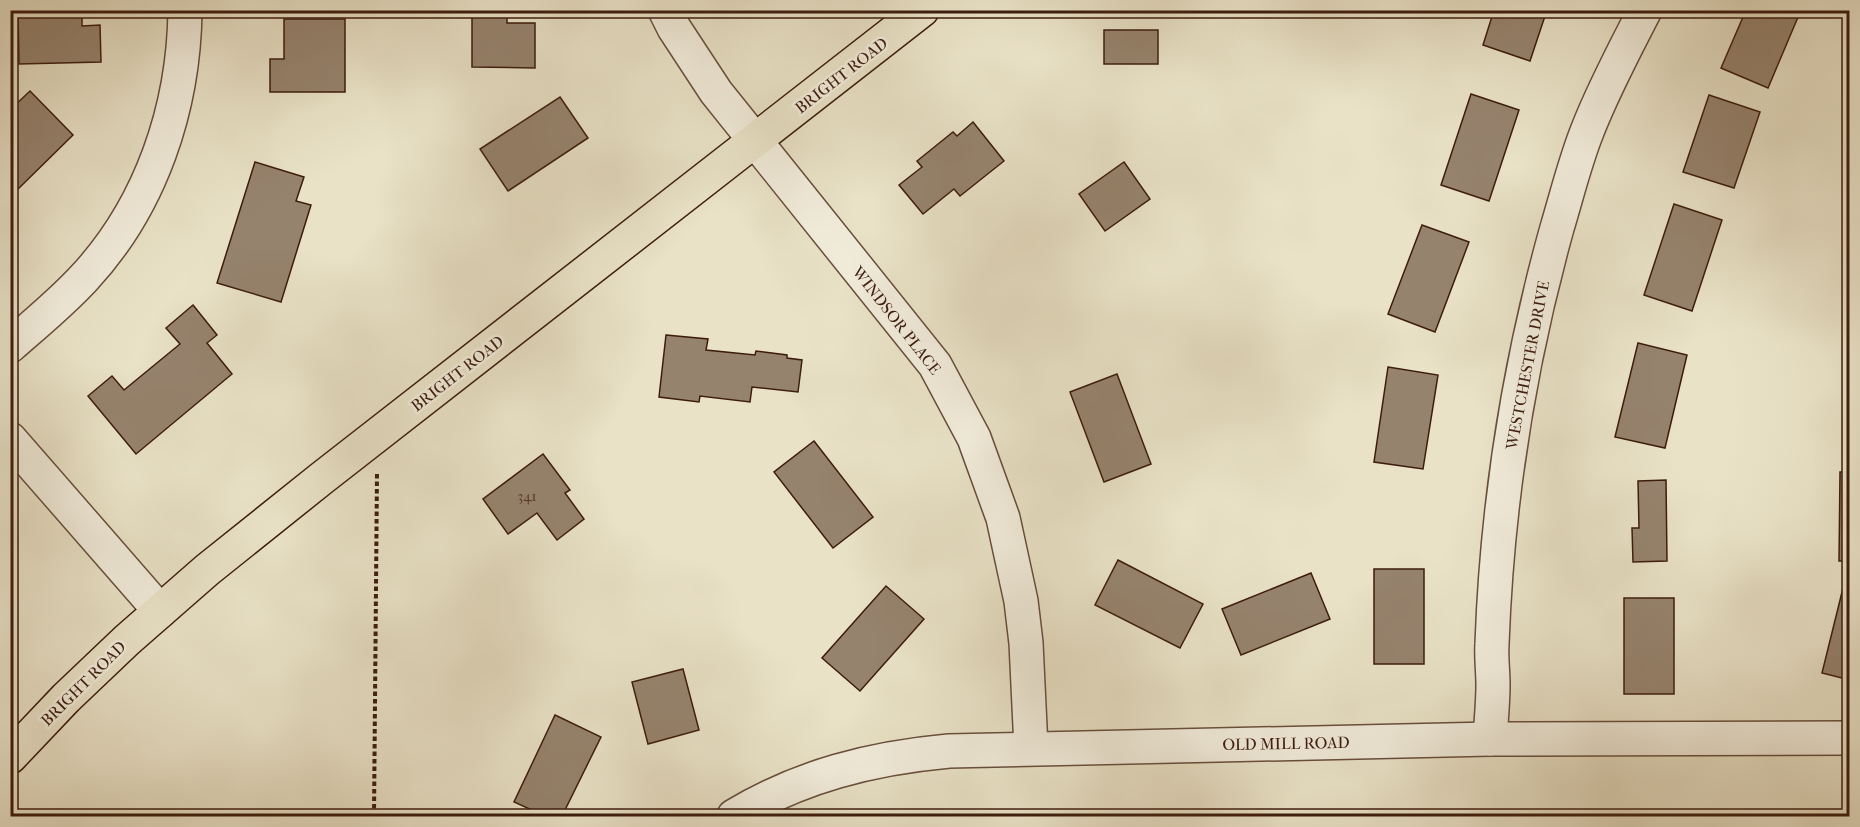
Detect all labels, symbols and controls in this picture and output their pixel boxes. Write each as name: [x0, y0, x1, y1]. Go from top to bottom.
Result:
street label: BRIGHT ROAD: [791, 33, 891, 117]
street label: WINDSOR PLACE: [848, 262, 945, 378]
street label: WESTCHESTER DRIVE: [1502, 279, 1553, 452]
street label: BRIGHT ROAD: [407, 331, 507, 415]
house number: 341: [517, 488, 537, 505]
street label: BRIGHT ROAD: [37, 637, 130, 730]
street label: OLD MILL ROAD: [1222, 733, 1350, 754]

